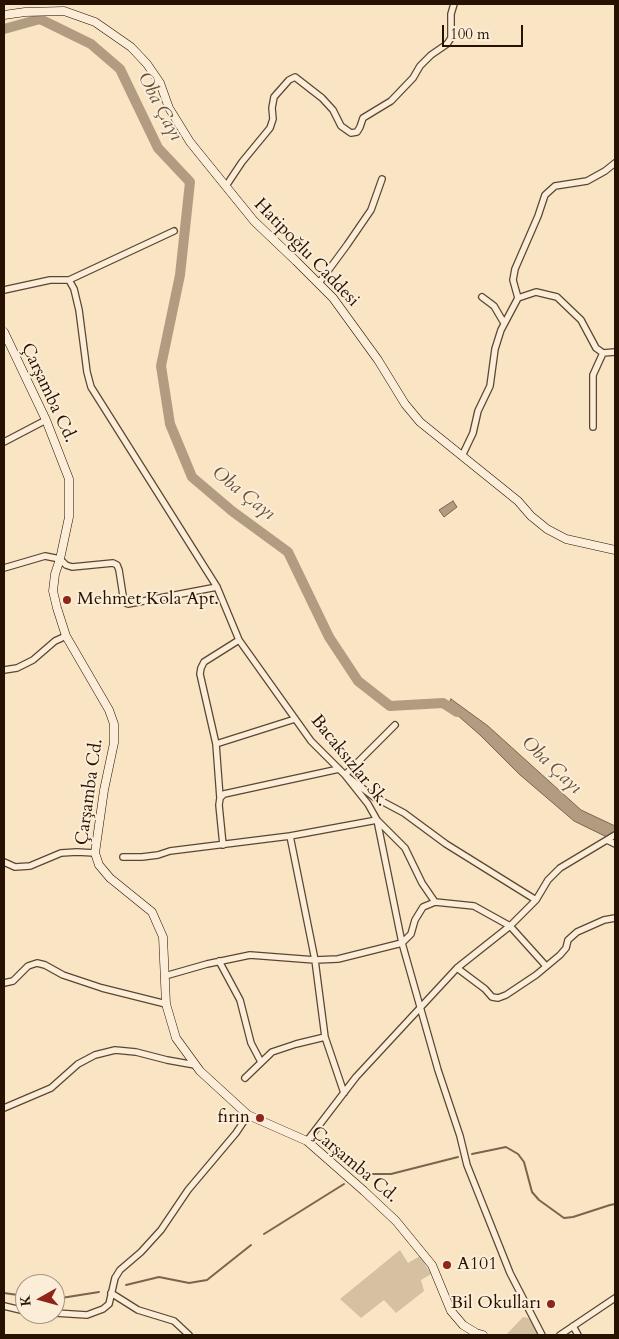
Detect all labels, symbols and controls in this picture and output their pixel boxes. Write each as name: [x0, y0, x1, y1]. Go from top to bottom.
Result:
scale bar: [444, 15, 525, 47]
text: 100 m: [450, 24, 490, 44]
water label: Oba Çayı: [131, 69, 187, 145]
street label: Hatipoğlu Caddesi: [249, 194, 363, 312]
street label: Çarşamba Cd.: [16, 340, 80, 446]
water label: Oba Çayı: [207, 462, 279, 526]
place label: Mehmet Kola Apt.: [77, 589, 219, 611]
marker: Mehmet Kola Apt.: [61, 594, 73, 606]
street label: Bacaksızlar Sk.: [305, 711, 393, 811]
water label: Oba Çayı: [516, 732, 586, 800]
street label: Çarşamba Cd.: [72, 737, 108, 847]
place label: fırın: [218, 1107, 250, 1129]
marker: fırın: [254, 1112, 266, 1124]
street label: Çarşamba Cd.: [306, 1122, 402, 1208]
place label: A101: [457, 1254, 497, 1276]
marker: A101: [441, 1259, 453, 1271]
north arrow: [15, 1274, 65, 1324]
place label: Bil Okulları: [451, 1293, 541, 1315]
text: K: [15, 1294, 36, 1308]
marker: Bil Okulları: [545, 1298, 557, 1310]

